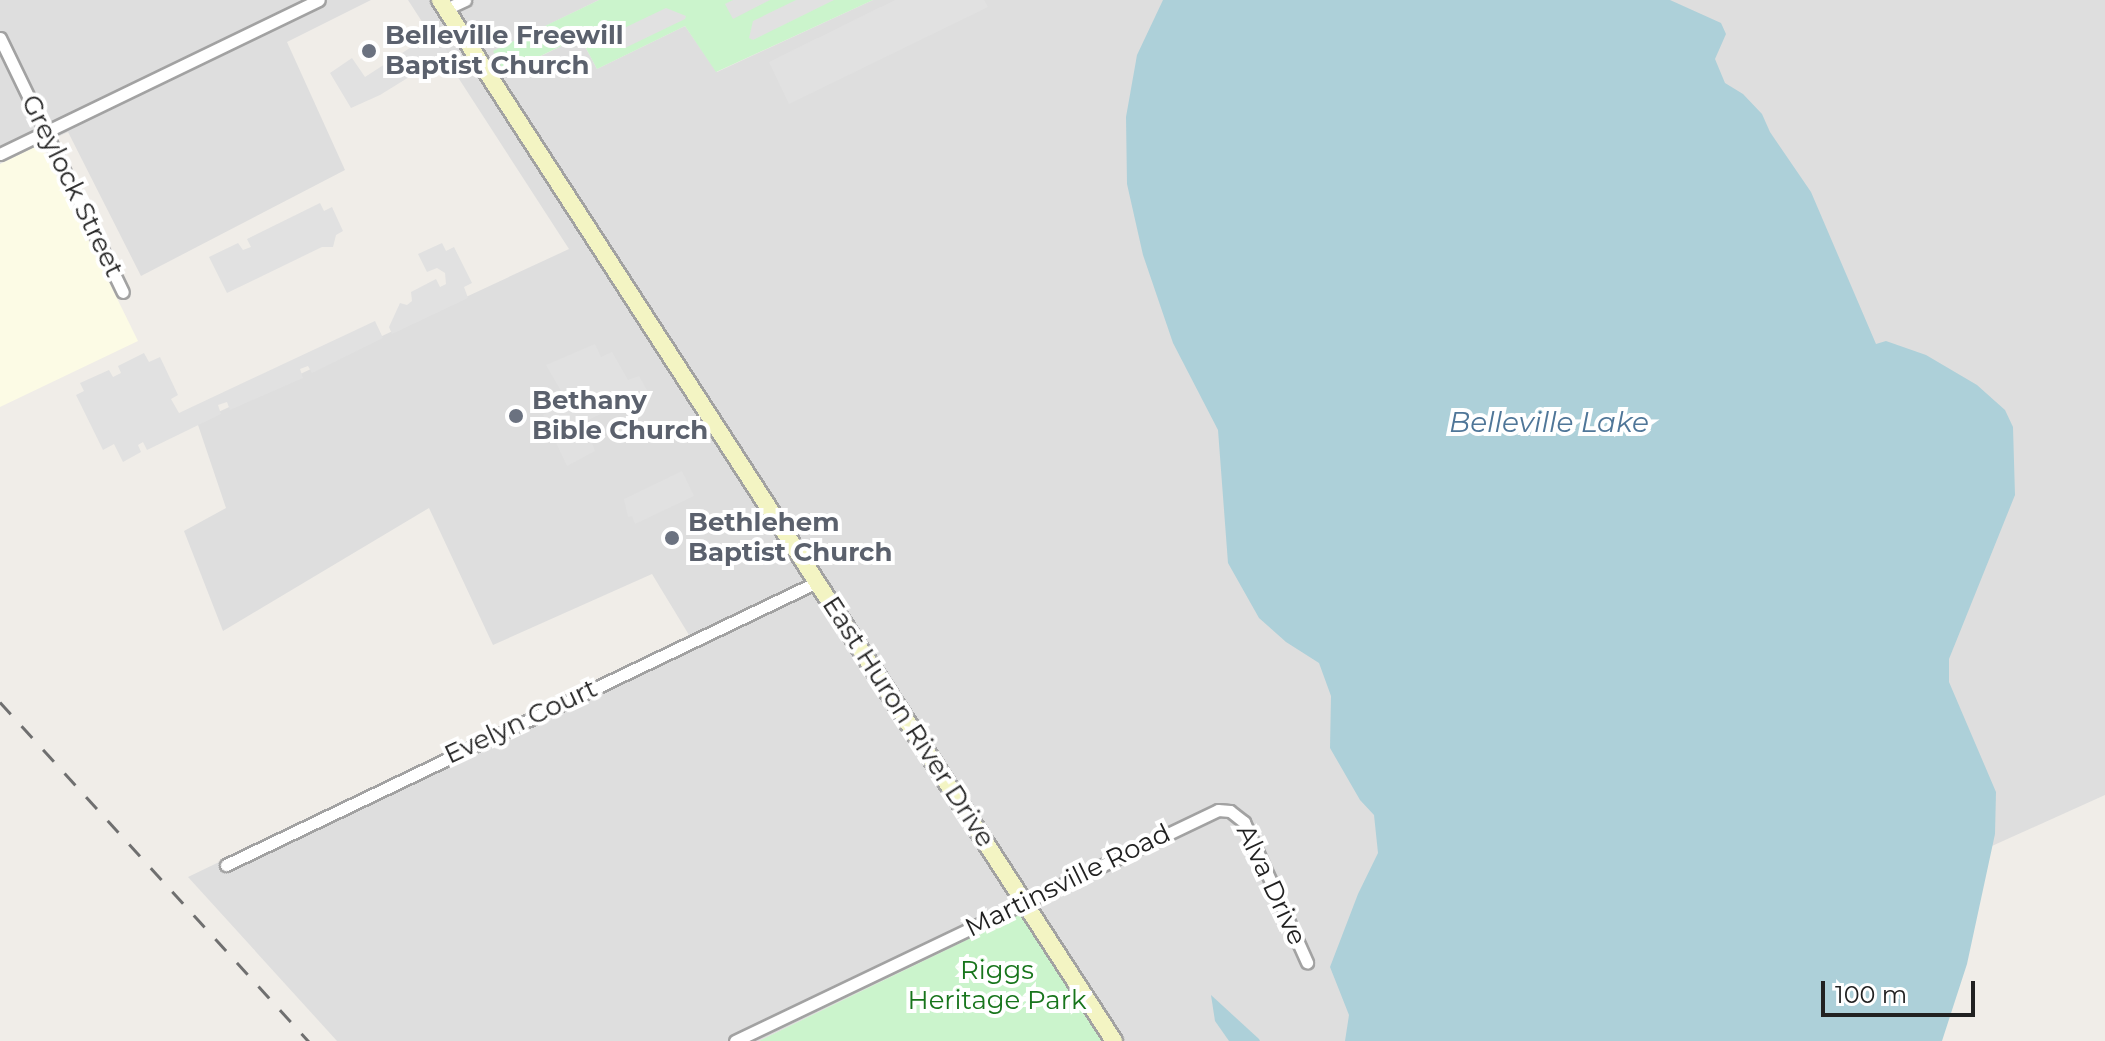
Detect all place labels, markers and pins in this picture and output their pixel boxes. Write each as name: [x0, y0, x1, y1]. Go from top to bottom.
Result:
place label: Belleville Freewill Baptist Church: [385, 20, 624, 82]
marker: Belleville Freewill Baptist Church: [360, 42, 378, 60]
place label: Bethany Bible Church: [532, 385, 708, 446]
marker: Bethany Bible Church: [507, 407, 525, 425]
place label: Bethlehem Baptist Church: [688, 507, 892, 568]
marker: Bethlehem Baptist Church: [663, 529, 681, 547]

